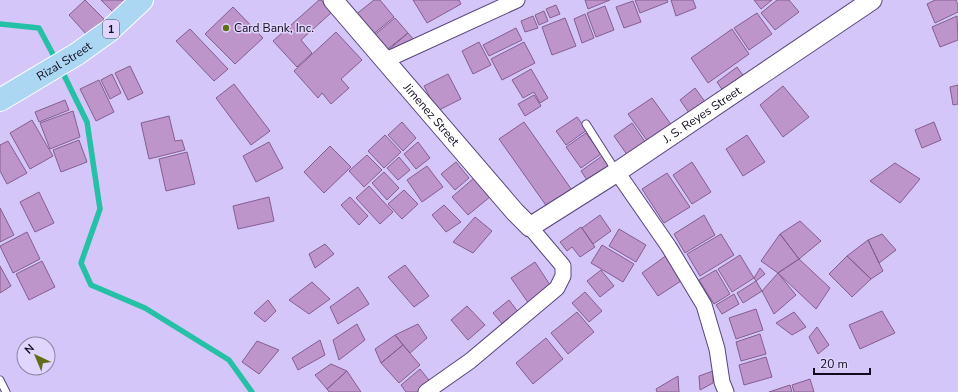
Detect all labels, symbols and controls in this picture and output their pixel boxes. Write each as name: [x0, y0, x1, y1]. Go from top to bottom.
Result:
road number: 1: [103, 20, 119, 38]
place label: Card Bank, Inc.: [234, 20, 314, 36]
marker: Card Bank, Inc.: [221, 23, 231, 33]
street label: Rizal Street: [34, 37, 96, 84]
street label: Jimenez Street: [399, 79, 463, 150]
street label: J. S. Reyes Street: [659, 82, 745, 147]
north arrow: [16, 336, 56, 376]
text: N: [21, 341, 38, 357]
scale bar: [814, 350, 870, 376]
text: 20 m: [820, 356, 848, 372]

